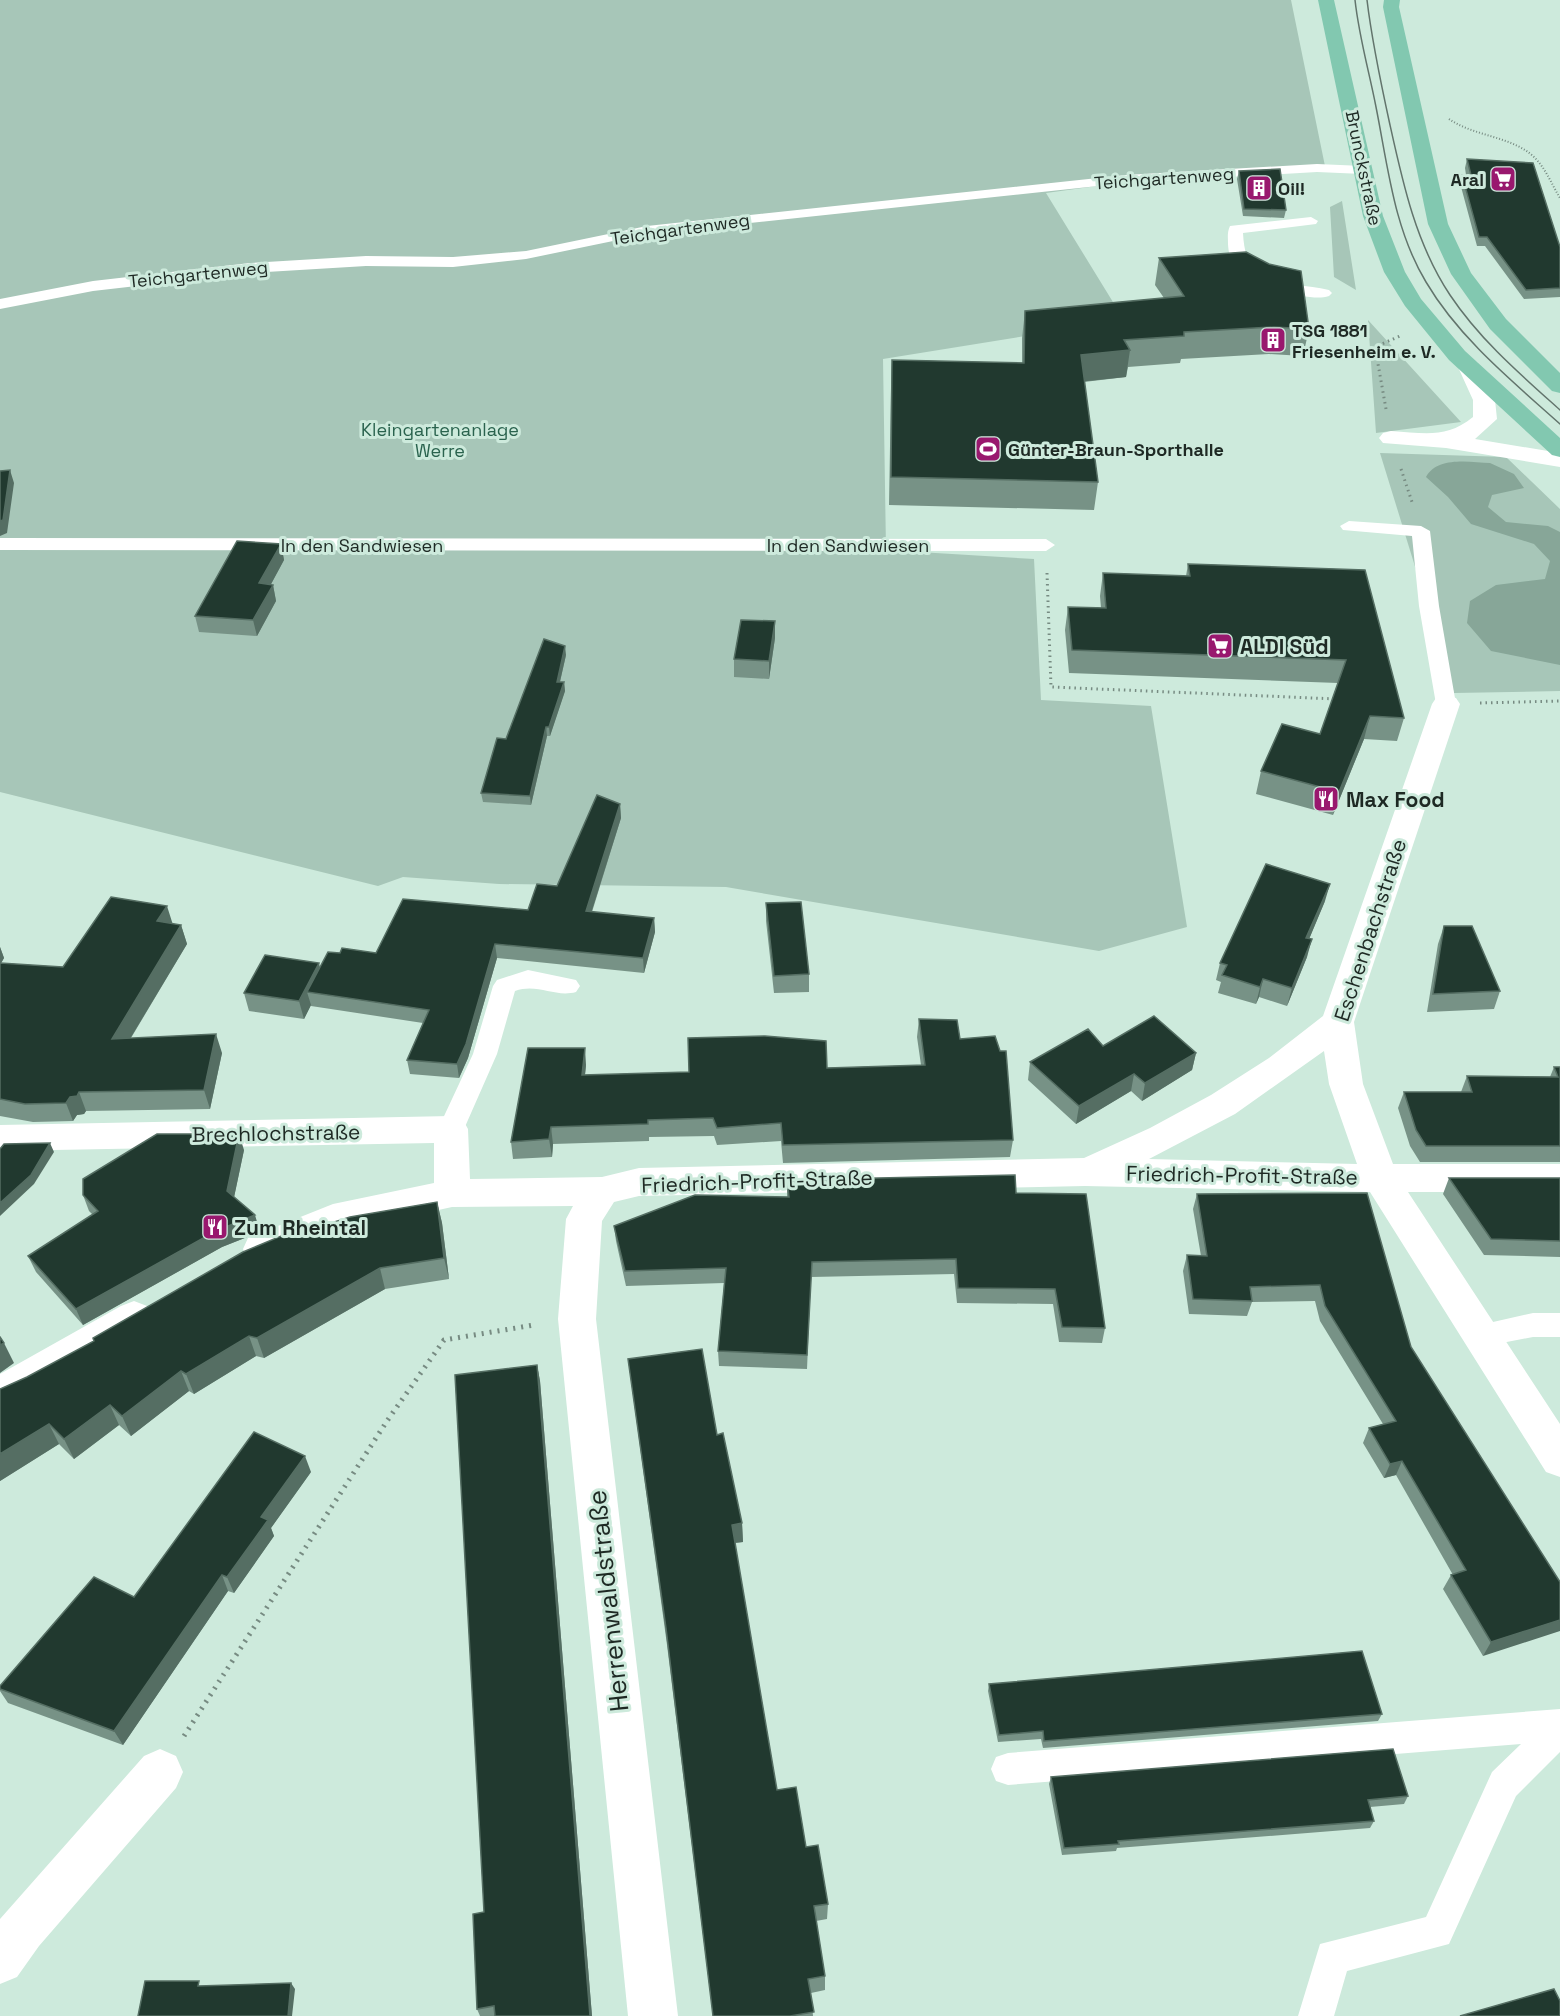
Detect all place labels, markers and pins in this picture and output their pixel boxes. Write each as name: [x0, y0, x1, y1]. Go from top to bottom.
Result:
supermarket icon: Aral: [1488, 164, 1518, 194]
place label: Aral: [1450, 168, 1484, 191]
building icon: Oil!: [1244, 173, 1274, 203]
place label: Oil!: [1278, 177, 1305, 200]
place label: TSG 1881 Friesenheim e. V.: [1292, 319, 1436, 363]
building icon: TSG 1881 Friesenheim e. V.: [1258, 325, 1288, 355]
sports icon: Günter-Braun-Sporthalle: [973, 434, 1003, 464]
place label: Günter-Braun-Sporthalle: [1008, 438, 1224, 461]
supermarket icon: ALDI Süd: [1205, 631, 1235, 661]
place label: ALDI Süd: [1240, 633, 1329, 660]
restaurant icon: Max Food: [1311, 784, 1341, 814]
place label: Max Food: [1346, 786, 1445, 813]
restaurant icon: Zum Rheintal: [200, 1212, 230, 1242]
place label: Zum Rheintal: [234, 1214, 366, 1241]

